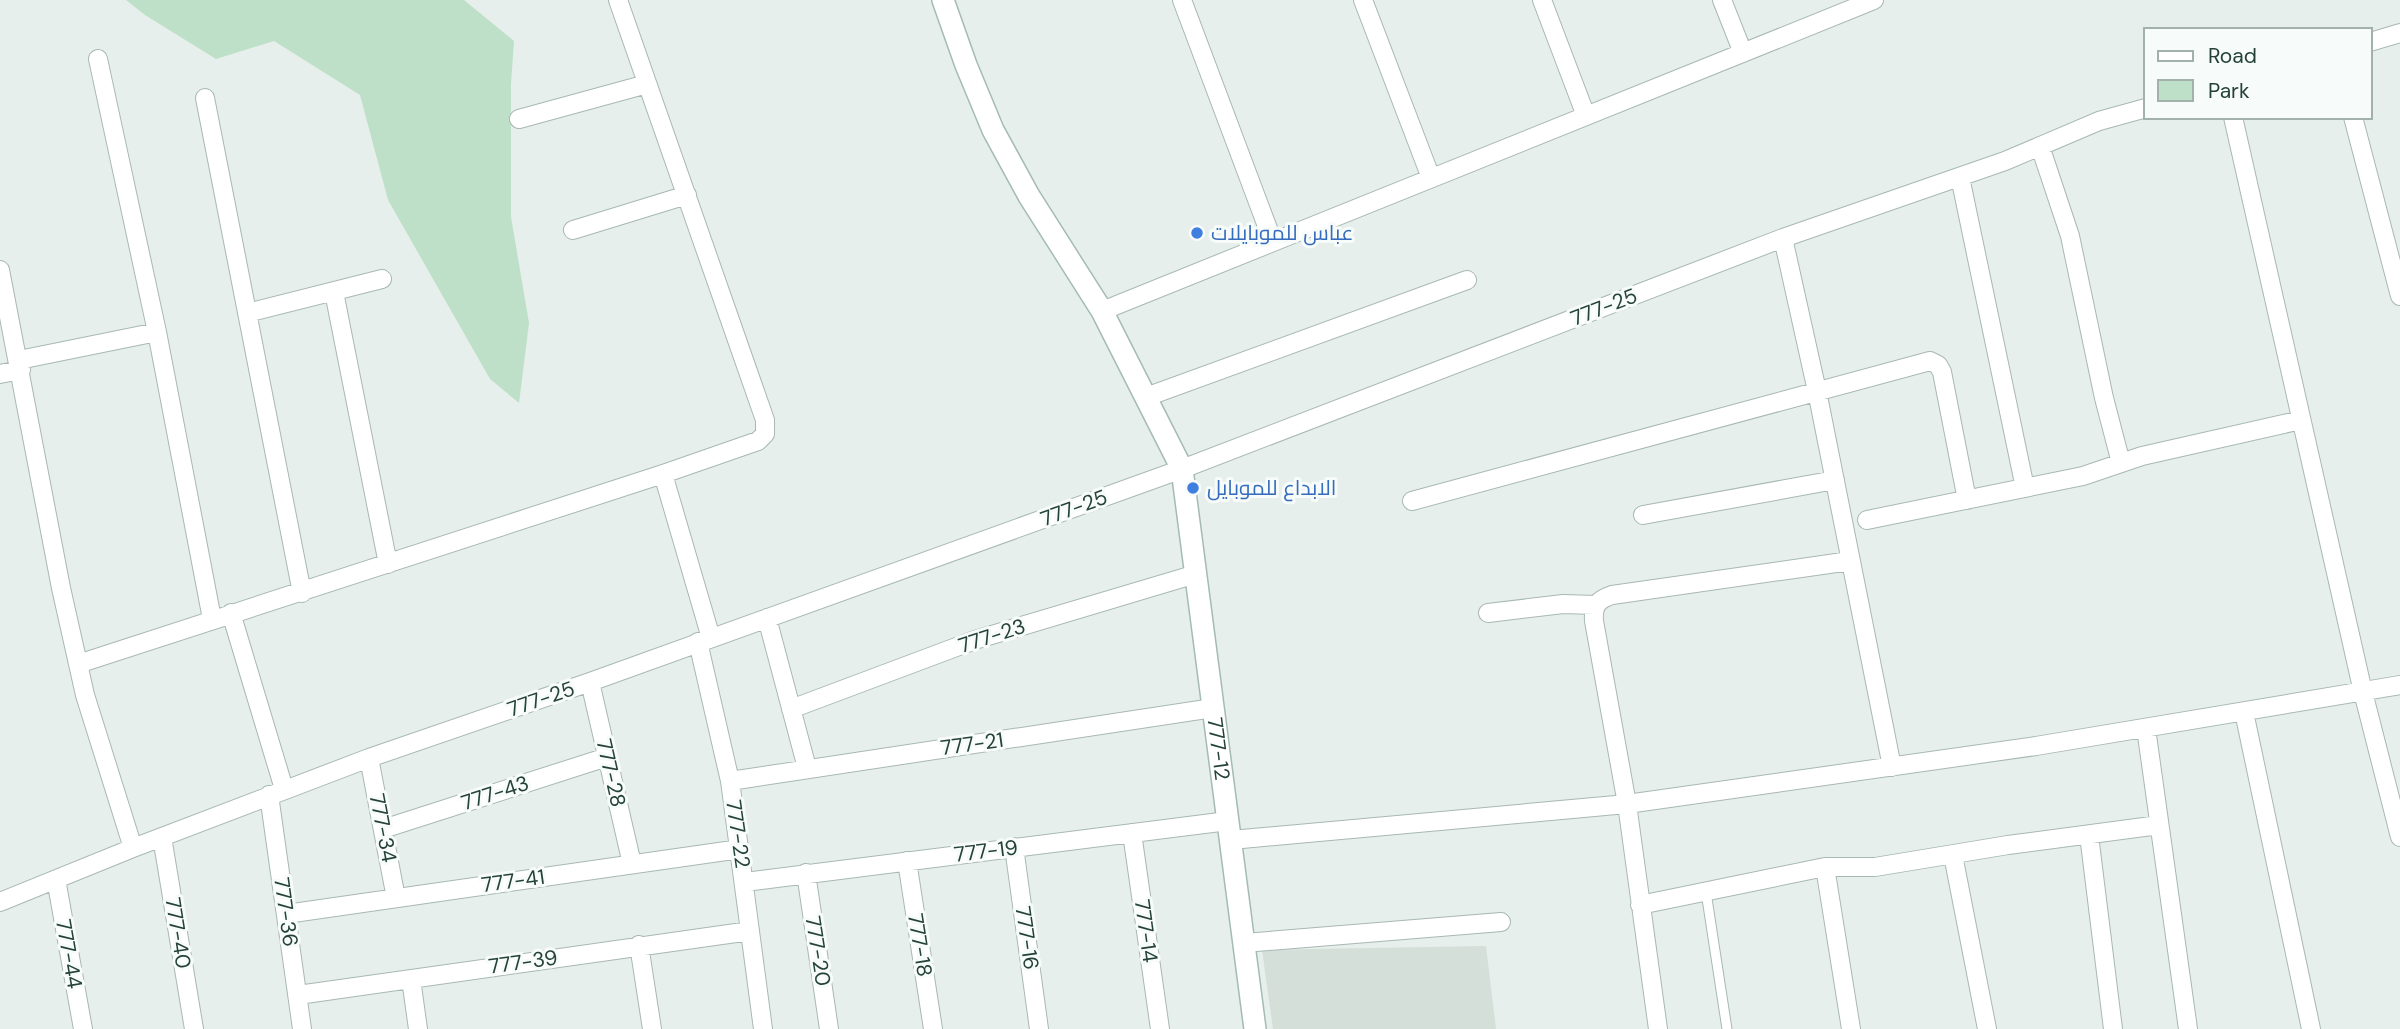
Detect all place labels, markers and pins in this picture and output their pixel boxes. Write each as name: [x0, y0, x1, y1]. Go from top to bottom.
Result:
place label: عباس للموبايلات: [1211, 219, 1353, 247]
marker: عباس للموبايلات: [1189, 225, 1205, 241]
place label: الابداع للموبايل: [1207, 474, 1336, 502]
marker: الابداع للموبايل: [1185, 480, 1201, 496]

